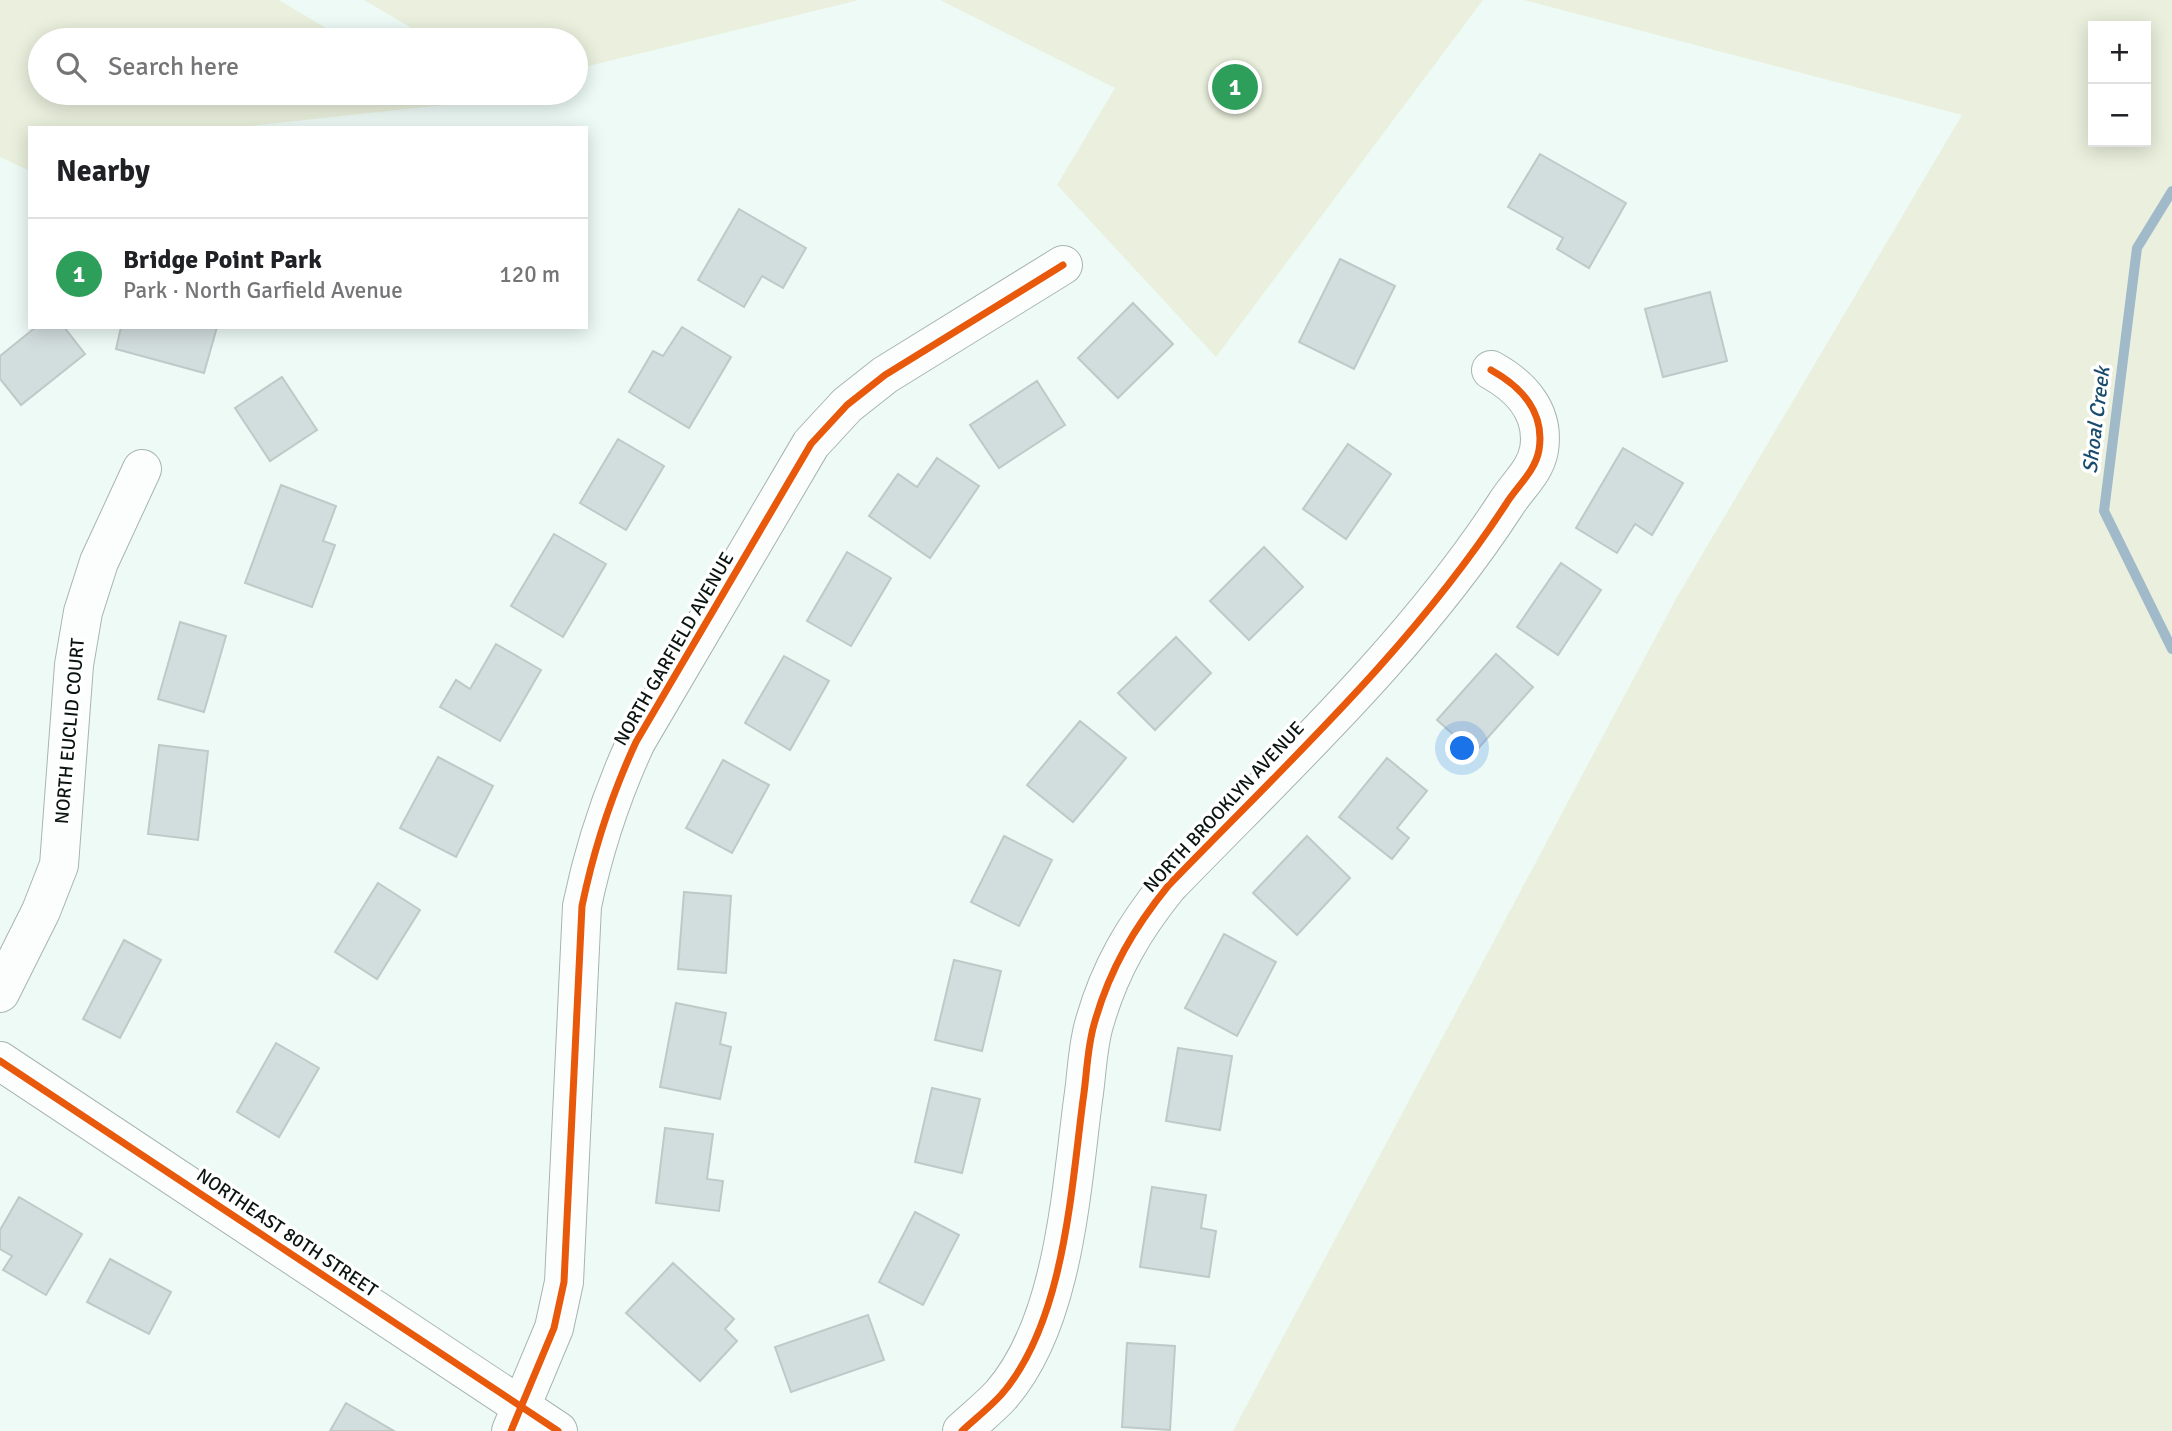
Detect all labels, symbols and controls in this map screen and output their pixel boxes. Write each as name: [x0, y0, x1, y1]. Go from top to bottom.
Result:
map controls: [2088, 21, 2151, 147]
button: +: [2088, 21, 2151, 84]
search box: [28, 28, 588, 105]
icon: search: [52, 48, 90, 86]
text: Search here: [108, 51, 239, 83]
pin: 1: [1212, 61, 1258, 113]
button: −: [2088, 84, 2151, 147]
text: Nearby: [56, 153, 150, 190]
text: Bridge Point Park: [123, 244, 322, 276]
text: 1: [73, 260, 85, 289]
text: 120 m: [499, 260, 560, 289]
text: Park · North Garfield Avenue: [123, 276, 403, 305]
water label: Shoal Creek: [2077, 363, 2116, 475]
street label: NORTH GARFIELD AVENUE: [609, 548, 739, 750]
street label: NORTH EUCLID COURT: [50, 636, 90, 825]
street label: NORTH BROOKLYN AVENUE: [1138, 716, 1310, 898]
your location: [1445, 731, 1479, 765]
street label: NORTHEAST 80TH STREET: [192, 1163, 383, 1303]

